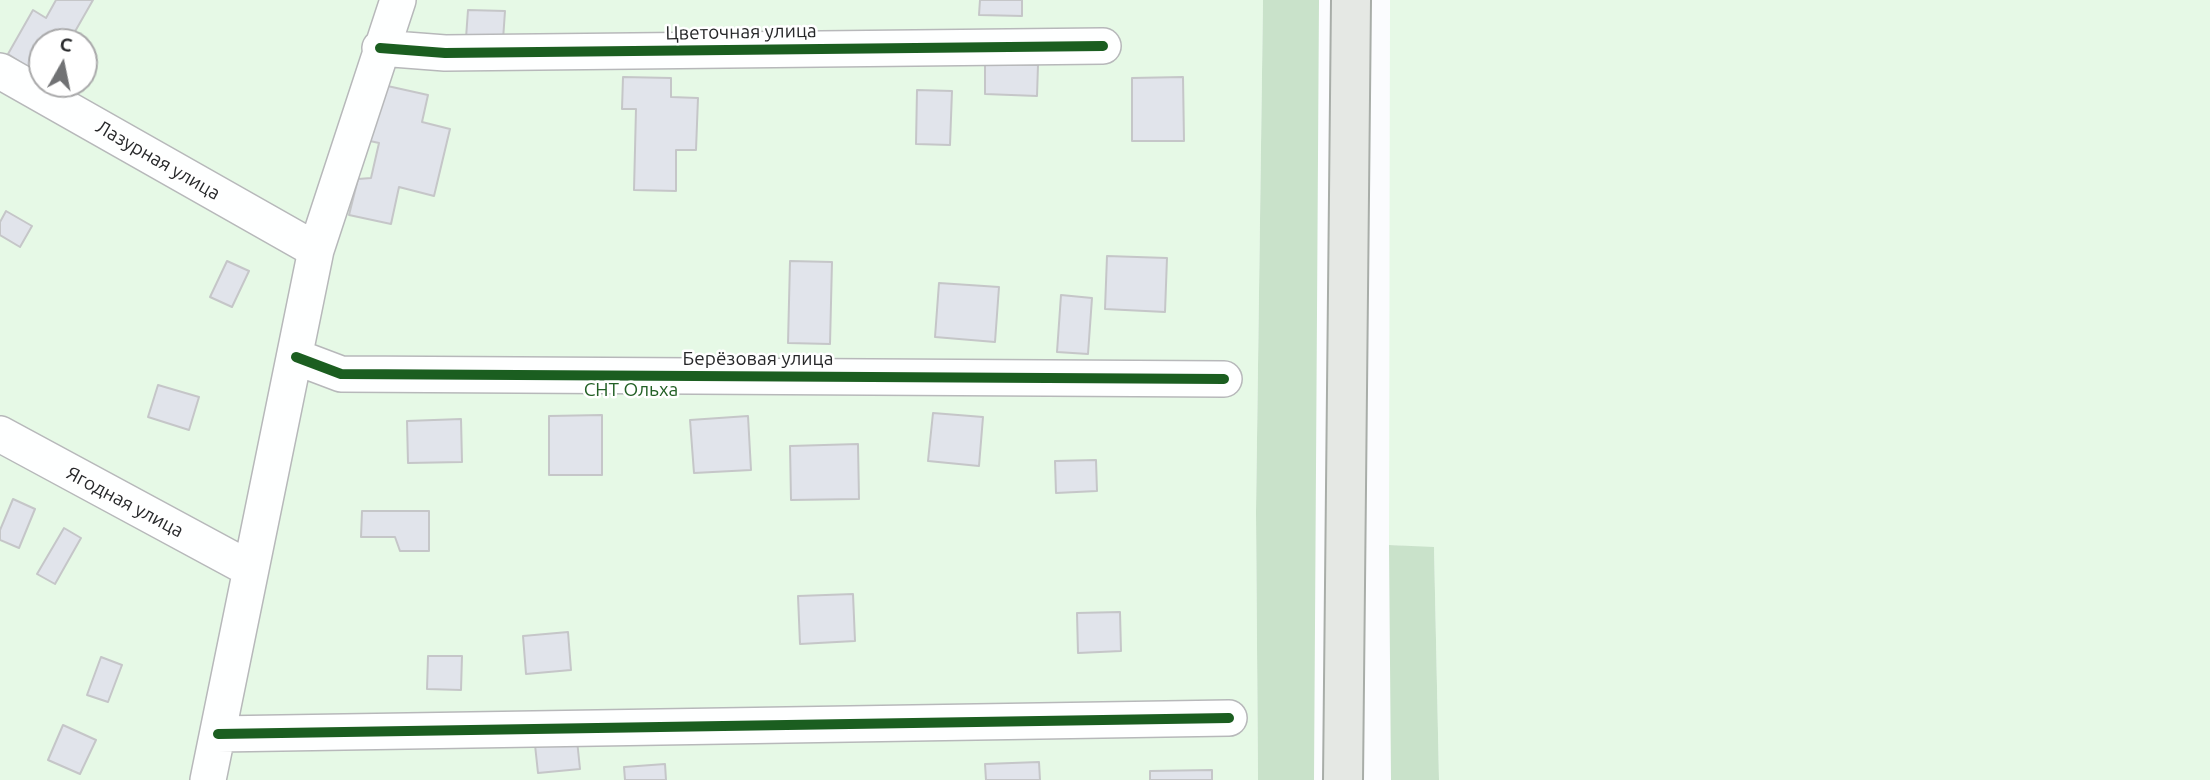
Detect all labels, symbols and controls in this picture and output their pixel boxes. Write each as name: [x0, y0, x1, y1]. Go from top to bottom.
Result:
street label: Цветочная улица: [665, 19, 817, 45]
north arrow: [28, 28, 98, 98]
text: С: [58, 32, 74, 56]
street label: Лазурная улица: [92, 115, 224, 205]
street label: Берёзовая улица: [683, 348, 833, 370]
park label: СНТ Ольха: [584, 379, 678, 401]
street label: Ягодная улица: [63, 462, 187, 542]

